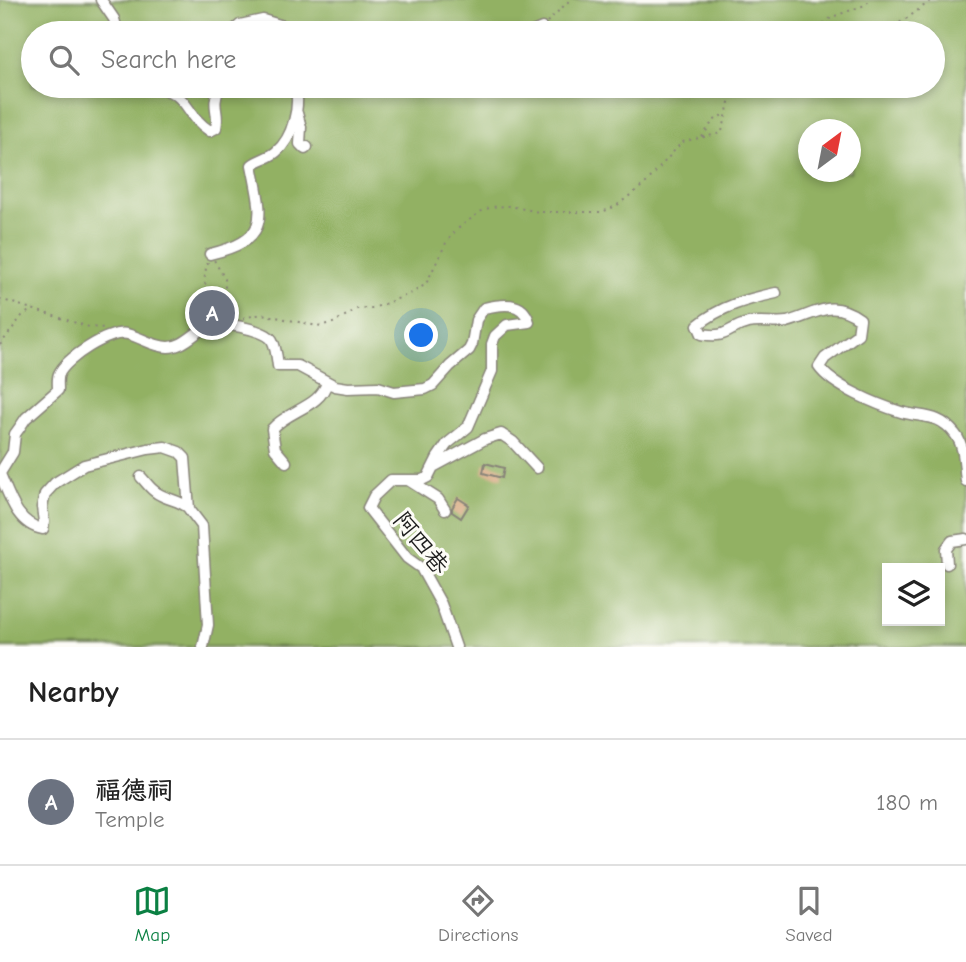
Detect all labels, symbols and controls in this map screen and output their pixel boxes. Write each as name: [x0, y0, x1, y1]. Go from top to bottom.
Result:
search box: [21, 21, 945, 98]
icon: search: [45, 41, 83, 79]
text: Search here: [101, 45, 236, 75]
north arrow: [798, 119, 861, 182]
pin: A: [189, 287, 235, 339]
your location: [404, 318, 438, 352]
street label: 阿四巷: [387, 506, 455, 580]
map controls: [882, 563, 945, 626]
button: layers: [882, 563, 945, 626]
text: Nearby: [28, 675, 119, 710]
text: 福德祠: [95, 776, 173, 806]
text: A: [45, 789, 57, 816]
text: 180 m: [876, 789, 938, 816]
text: Temple: [95, 806, 164, 833]
tab: Map: [133, 882, 171, 946]
tab: Directions: [438, 882, 518, 946]
tab: Saved: [785, 882, 833, 946]

